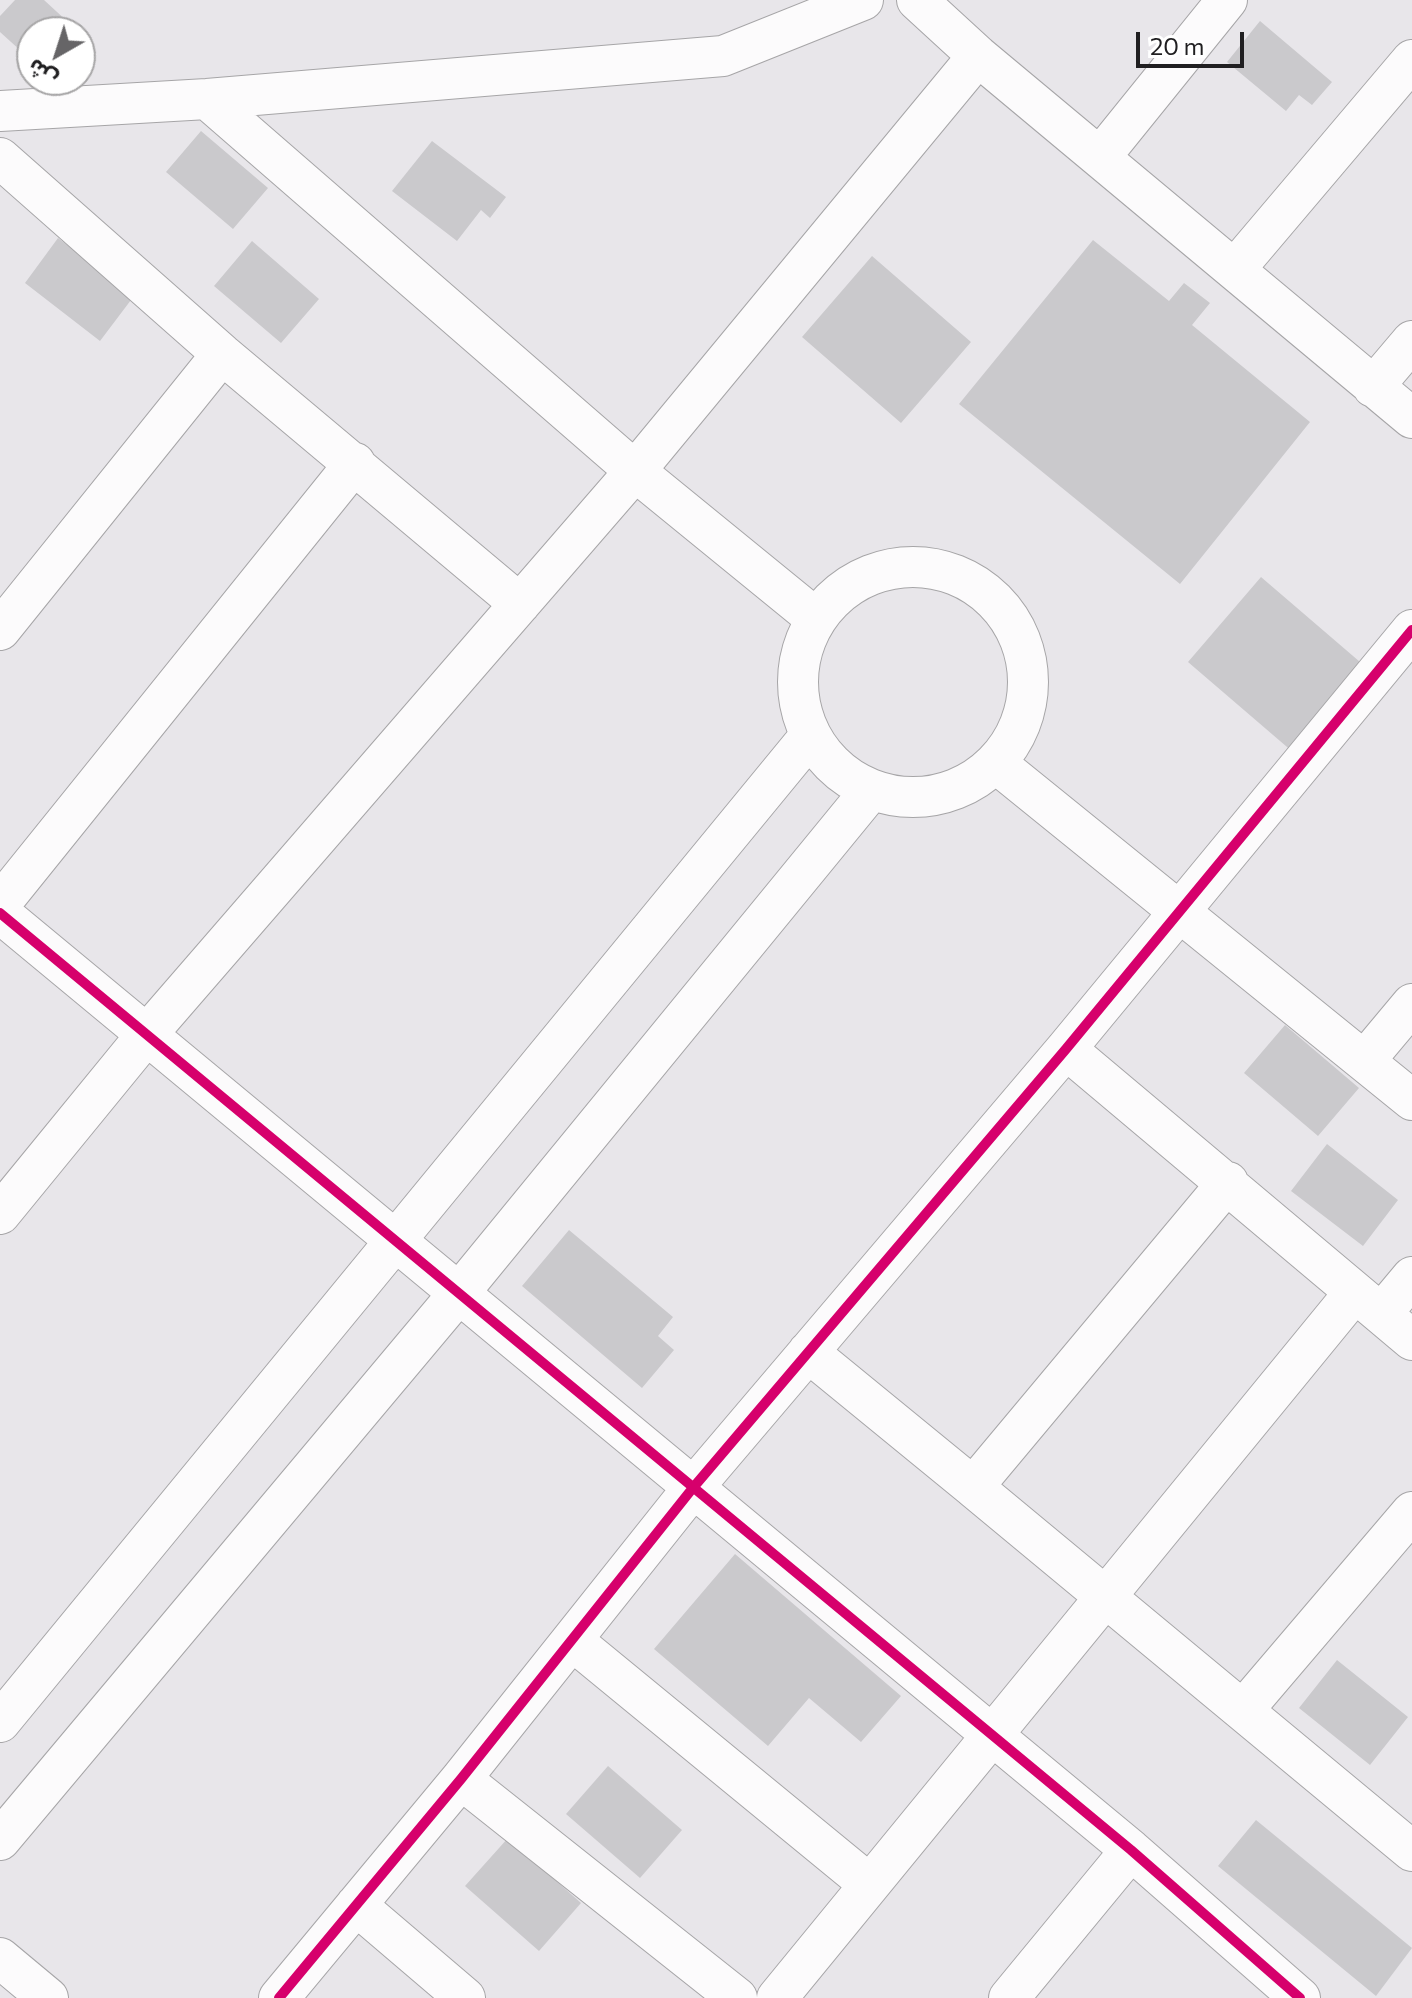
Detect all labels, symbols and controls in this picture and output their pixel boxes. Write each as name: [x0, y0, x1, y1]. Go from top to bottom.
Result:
north arrow: [16, 16, 96, 96]
scale bar: [1140, 16, 1248, 66]
text: 20 m: [1150, 31, 1204, 60]
text: ش: [22, 54, 62, 93]

